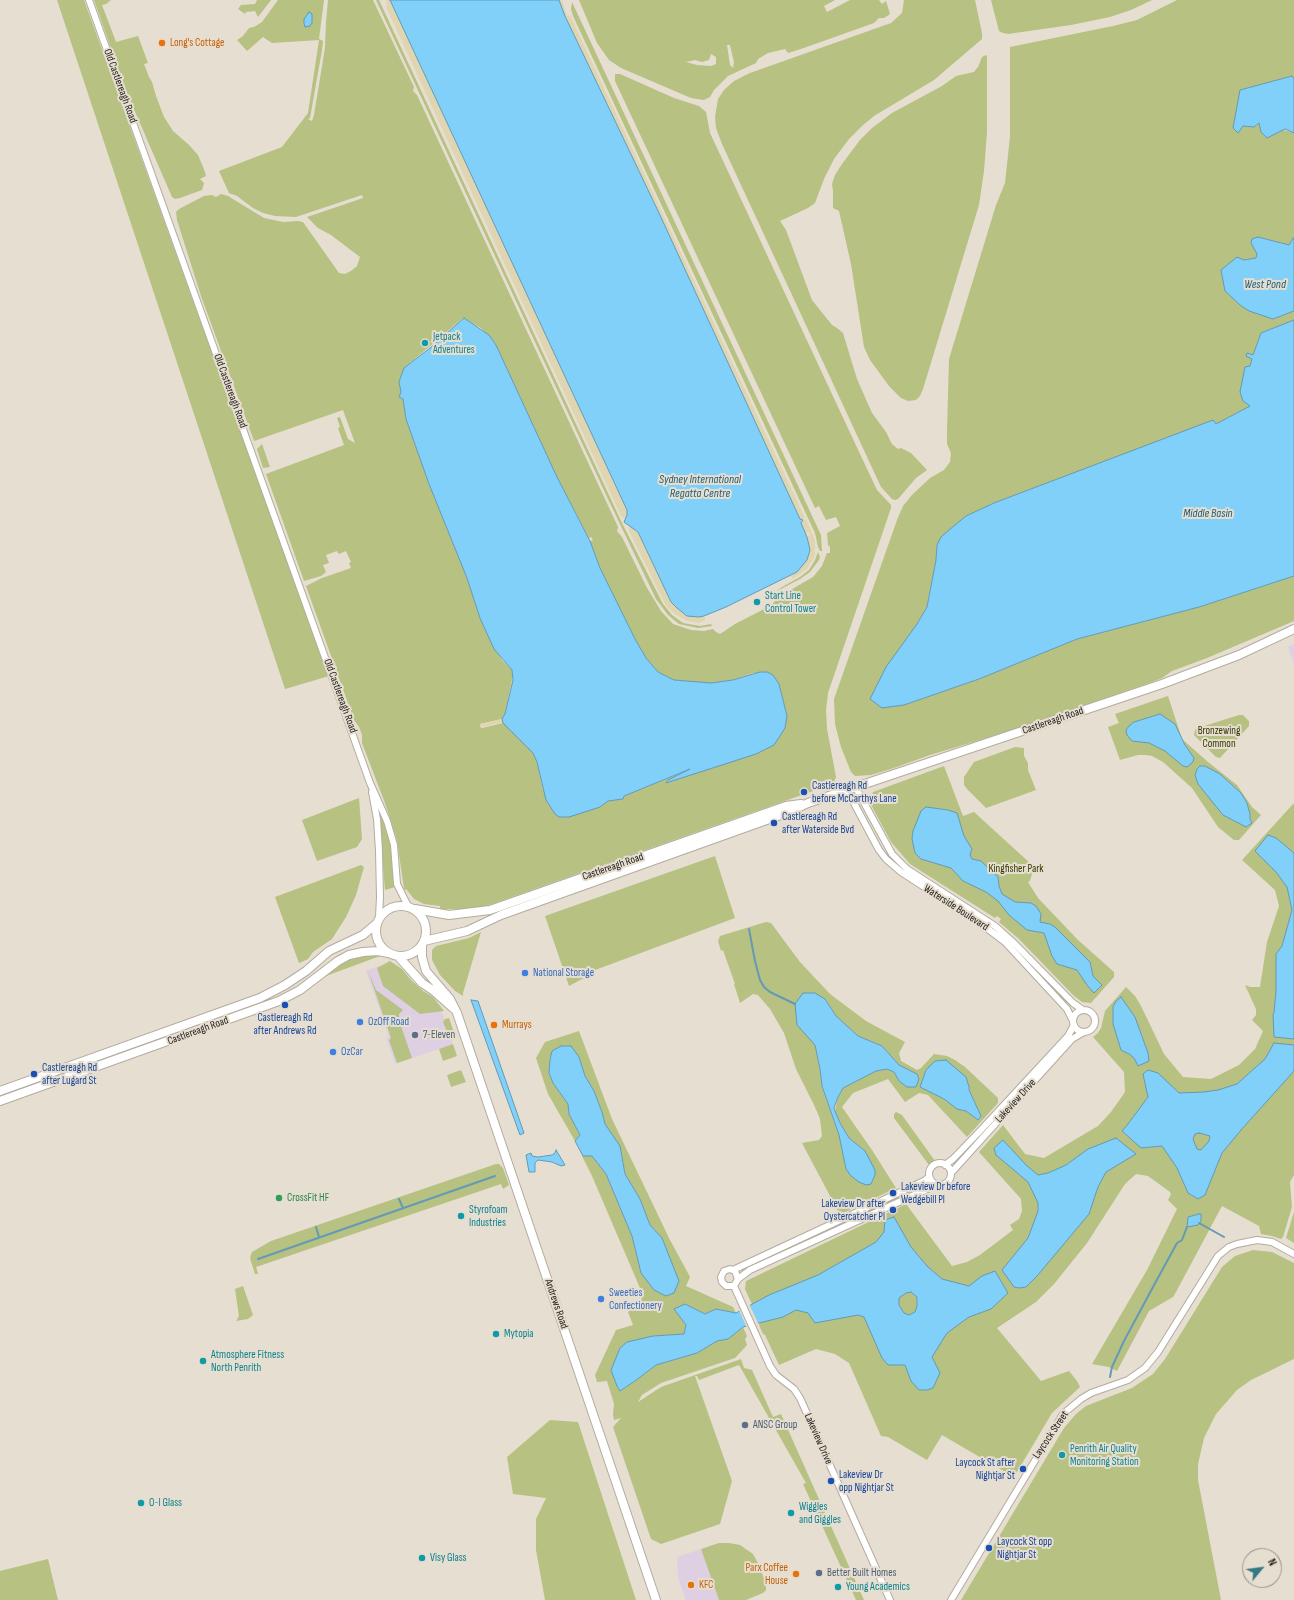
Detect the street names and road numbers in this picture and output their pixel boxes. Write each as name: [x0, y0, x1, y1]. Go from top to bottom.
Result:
street label: Old Castlereagh Road: [100, 47, 140, 125]
street label: Old Castlereagh Road: [210, 352, 250, 430]
street label: Old Castlereagh Road: [320, 657, 360, 735]
street label: Castlereagh Road: [1021, 704, 1085, 738]
street label: Castlereagh Road: [581, 850, 645, 884]
street label: Waterside Boulevard: [921, 882, 991, 934]
street label: Castlereagh Road: [166, 1014, 230, 1048]
street label: Lakeview Drive: [993, 1076, 1039, 1126]
street label: Andrews Road: [541, 1277, 571, 1331]
street label: Laycock Street: [1030, 1409, 1072, 1461]
street label: Lakeview Drive: [801, 1411, 835, 1467]

